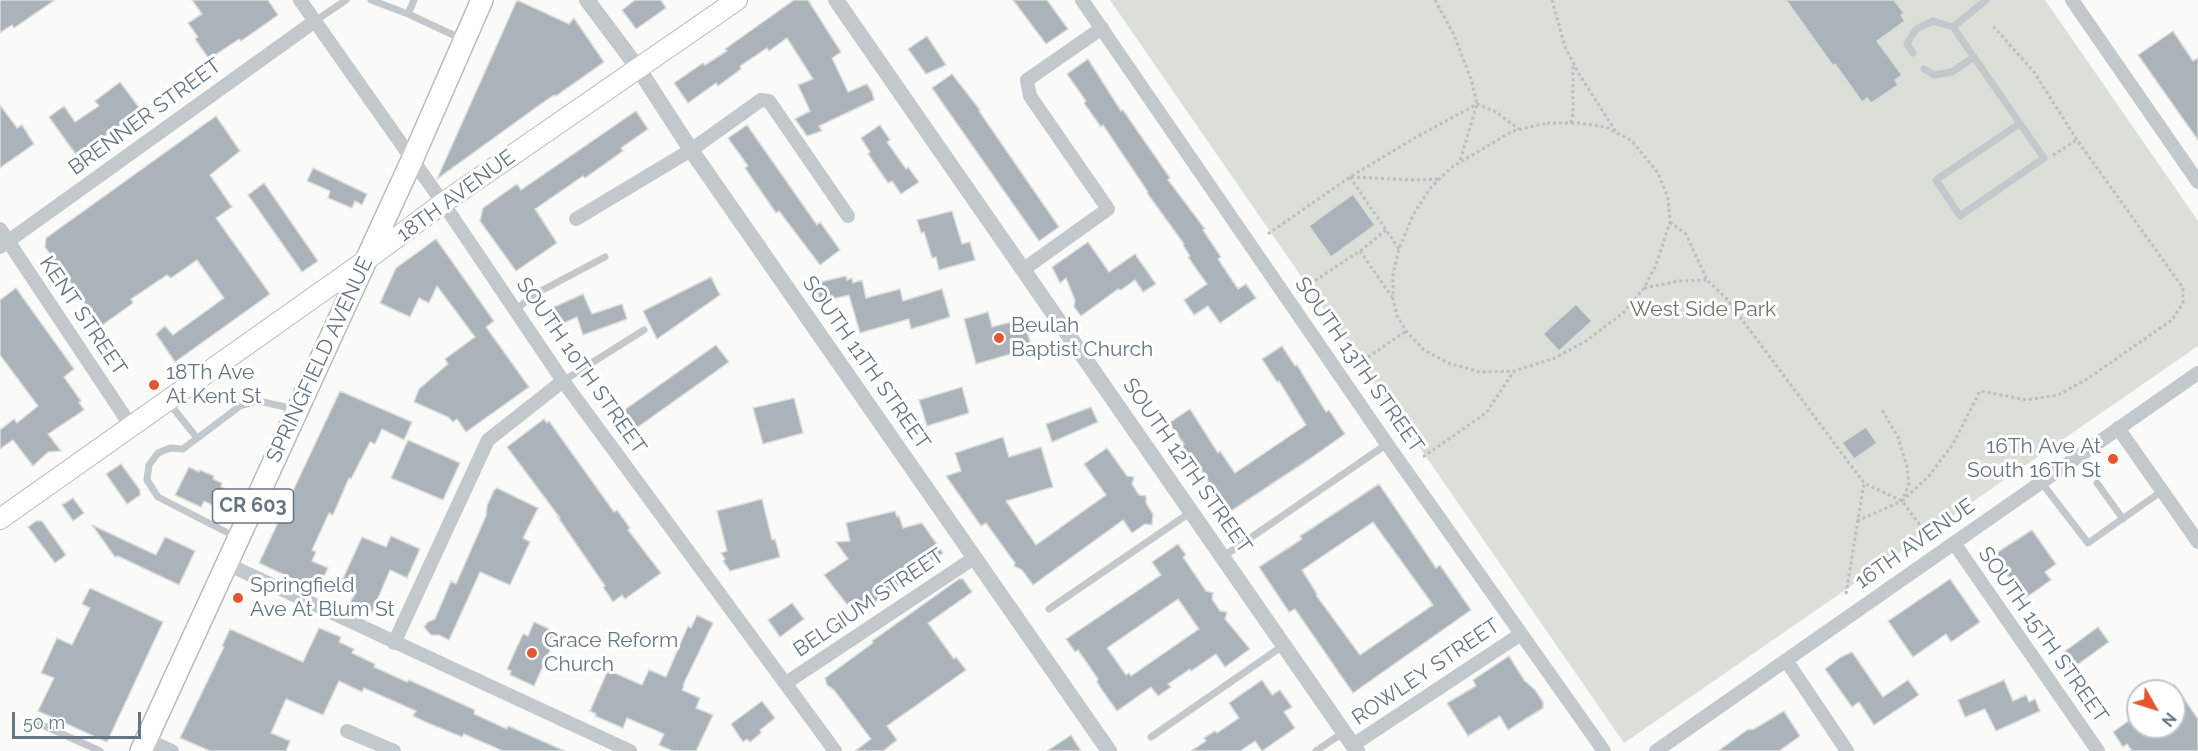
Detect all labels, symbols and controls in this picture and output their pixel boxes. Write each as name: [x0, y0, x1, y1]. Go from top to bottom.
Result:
street label: BRENNER STREET: [64, 53, 226, 181]
street label: 18TH AVENUE: [392, 145, 520, 247]
street label: KENT STREET: [34, 252, 132, 380]
street label: SPRINGFIELD AVENUE: [261, 253, 379, 467]
street label: SOUTH 11TH STREET: [797, 271, 935, 455]
street label: SOUTH 10TH STREET: [510, 273, 652, 459]
street label: SOUTH 13TH STREET: [1289, 273, 1429, 457]
park label: West Side Park: [1630, 297, 1776, 323]
place label: Beulah Baptist Church: [1011, 313, 1153, 363]
marker: Beulah Baptist Church: [992, 331, 1006, 345]
place label: 18Th Ave At Kent St: [166, 360, 261, 410]
street label: SOUTH 12TH STREET: [1117, 374, 1257, 558]
marker: 18Th Ave At Kent St: [147, 378, 161, 392]
place label: 16Th Ave At South 16Th St: [1967, 434, 2101, 484]
marker: 16Th Ave At South 16Th St: [2106, 452, 2120, 466]
road number: CR 603: [212, 489, 294, 523]
street label: 16TH AVENUE: [1850, 494, 1980, 594]
street label: SOUTH 15TH STREET: [1973, 542, 2113, 728]
street label: BELGIUM STREET: [789, 543, 949, 663]
place label: Springfield Ave At Blum St: [250, 573, 395, 623]
marker: Springfield Ave At Blum St: [231, 591, 245, 605]
street label: ROWLEY STREET: [1347, 613, 1505, 731]
place label: Grace Reform Church: [544, 628, 678, 678]
marker: Grace Reform Church: [525, 646, 539, 660]
north arrow: [2126, 679, 2186, 739]
scale bar: [15, 700, 144, 738]
text: N: [2158, 709, 2180, 730]
text: 50 m: [23, 712, 65, 733]

